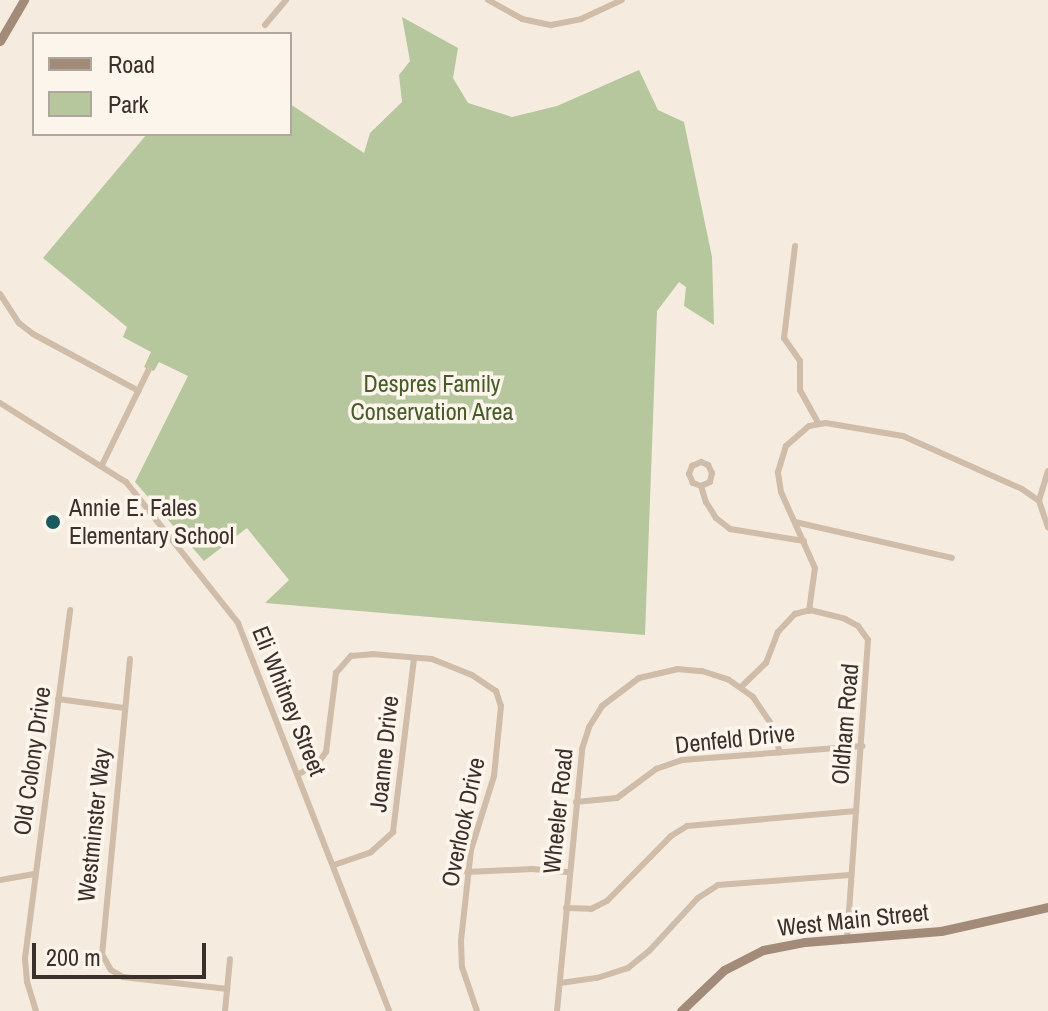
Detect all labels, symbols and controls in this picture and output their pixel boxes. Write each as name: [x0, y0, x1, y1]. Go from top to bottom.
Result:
legend: [32, 32, 292, 136]
text: Road: [108, 48, 155, 80]
text: Park: [108, 88, 148, 120]
park label: Despres Family Conservation Area: [350, 370, 514, 426]
place label: Annie E. Fales Elementary School: [69, 494, 234, 550]
marker: Annie E. Fales Elementary School: [44, 513, 62, 531]
street label: Eli Whitney Street: [246, 622, 332, 780]
street label: Oldham Road: [825, 662, 865, 786]
street label: Old Colony Drive: [7, 685, 57, 837]
street label: Joanne Drive: [364, 694, 404, 814]
street label: Denfeld Drive: [674, 718, 796, 760]
street label: Westminster Way: [72, 747, 116, 903]
street label: Wheeler Road: [537, 747, 579, 875]
street label: Overlook Drive: [435, 755, 491, 889]
street label: West Main Street: [776, 898, 930, 942]
scale bar: [36, 927, 210, 977]
text: 200 m: [46, 941, 101, 973]

